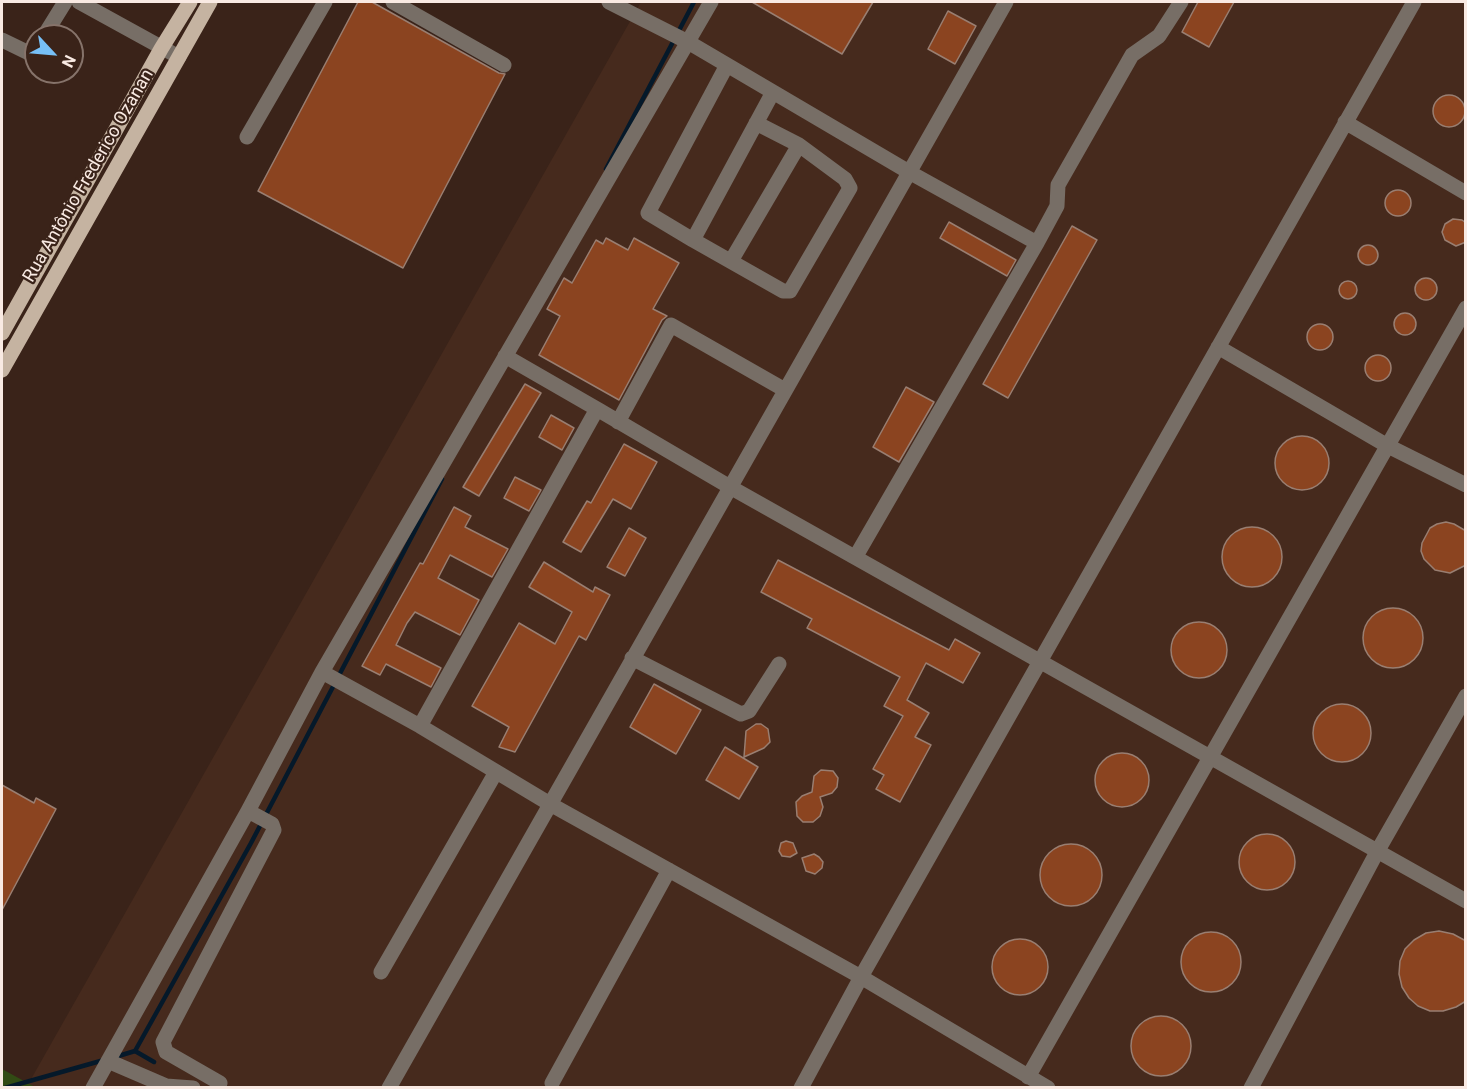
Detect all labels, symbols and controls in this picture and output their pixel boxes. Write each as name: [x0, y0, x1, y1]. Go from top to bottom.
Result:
north arrow: [24, 24, 84, 84]
text: N: [58, 52, 80, 70]
street label: Rua Antônio Frederico Ozanan: [19, 66, 159, 286]

